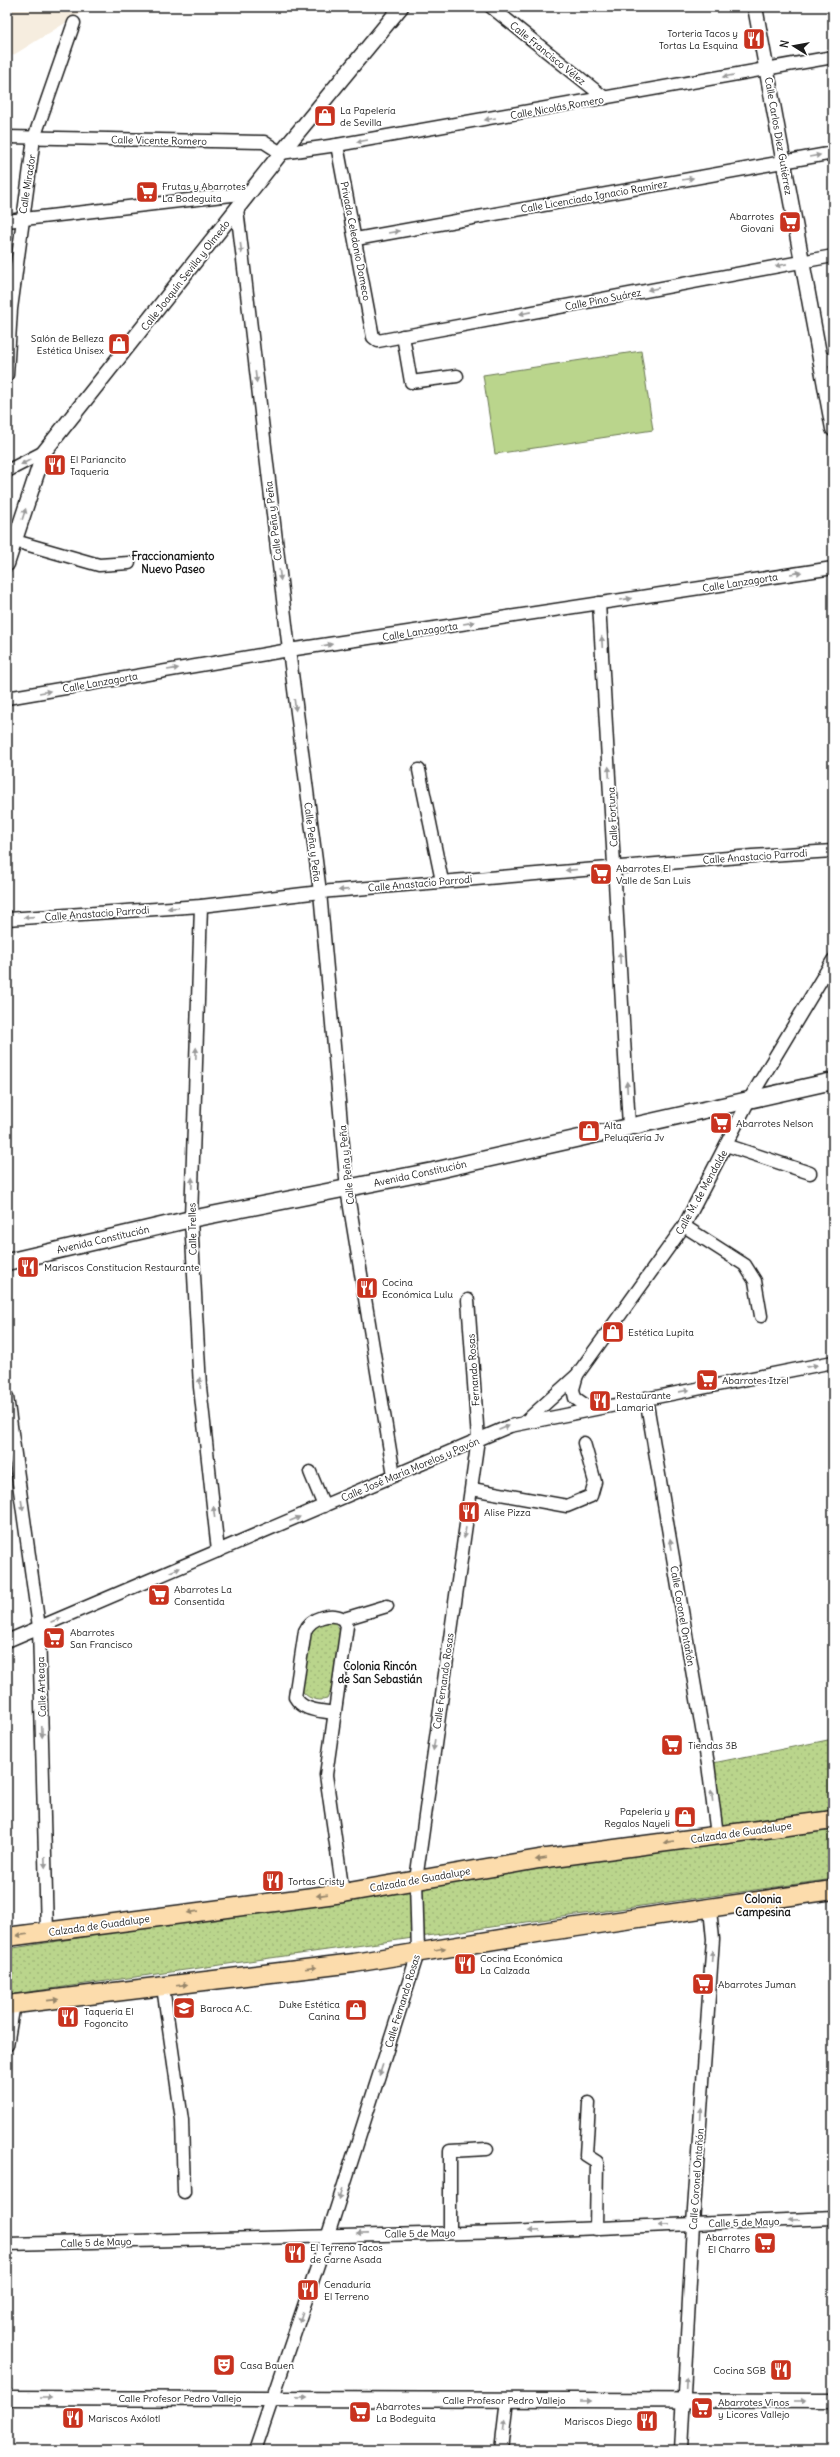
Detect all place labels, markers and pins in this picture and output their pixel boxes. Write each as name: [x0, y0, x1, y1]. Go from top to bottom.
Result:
restaurant icon: Torteria Tacos y Tortas La Esquina: [741, 26, 767, 52]
place label: Torteria Tacos y Tortas La Esquina: [659, 27, 738, 52]
shop icon: La Papelería de Sevilla: [312, 103, 338, 129]
place label: La Papelería de Sevilla: [340, 104, 396, 129]
supermarket icon: Frutas y Abarrotes La Bodeguita: [134, 179, 160, 205]
place label: Frutas y Abarrotes La Bodeguita: [162, 180, 246, 205]
supermarket icon: Abarrotes Giovani: [777, 209, 803, 235]
place label: Abarrotes Giovani: [730, 210, 774, 235]
shop icon: Salón de Belleza Estética Unisex: [106, 331, 132, 357]
place label: Salón de Belleza Estética Unisex: [31, 332, 104, 357]
restaurant icon: El Pariancito Taqueria: [42, 452, 68, 478]
place label: El Pariancito Taqueria: [70, 453, 126, 478]
supermarket icon: Abarrotes El Valle de San Luis: [588, 861, 614, 887]
place label: Abarrotes El Valle de San Luis: [616, 862, 691, 887]
supermarket icon: Abarrotes Nelson: [708, 1110, 734, 1136]
place label: Abarrotes Nelson: [736, 1117, 813, 1130]
shop icon: Alta Peluquería Jv: [576, 1118, 602, 1144]
place label: Alta Peluquería Jv: [604, 1119, 664, 1144]
restaurant icon: Mariscos Constitucion Restaurante: [15, 1254, 41, 1280]
place label: Mariscos Constitucion Restaurante: [44, 1261, 200, 1274]
restaurant icon: Cocina Económica Lulu: [354, 1275, 380, 1301]
place label: Cocina Económica Lulu: [382, 1276, 453, 1301]
shop icon: Estética Lupita: [600, 1319, 626, 1345]
place label: Estética Lupita: [628, 1326, 694, 1339]
supermarket icon: Abarrotes Itzel: [694, 1367, 720, 1393]
place label: Abarrotes Itzel: [722, 1374, 789, 1387]
restaurant icon: Restaurante Lamaria: [587, 1388, 613, 1414]
place label: Restaurante Lamaria: [616, 1389, 671, 1414]
restaurant icon: Alise Pizza: [456, 1499, 482, 1525]
place label: Alise Pizza: [484, 1506, 531, 1519]
supermarket icon: Abarrotes La Consentida: [146, 1582, 172, 1608]
place label: Abarrotes La Consentida: [174, 1583, 232, 1608]
supermarket icon: Abarrotes San Francisco: [41, 1625, 67, 1651]
place label: Abarrotes San Francisco: [70, 1626, 133, 1651]
supermarket icon: Tiendas 3B: [659, 1732, 685, 1758]
place label: Tiendas 3B: [688, 1739, 738, 1752]
shop icon: Papelería y Regalos Nayeli: [672, 1804, 698, 1830]
place label: Papelería y Regalos Nayeli: [604, 1805, 670, 1830]
restaurant icon: Tortas Cristy: [260, 1868, 286, 1894]
place label: Tortas Cristy: [288, 1875, 345, 1888]
restaurant icon: Cocina Económica La Calzada: [452, 1951, 478, 1977]
place label: Cocina Económica La Calzada: [480, 1952, 563, 1977]
supermarket icon: Abarrotes Juman: [690, 1971, 716, 1997]
place label: Abarrotes Juman: [718, 1978, 796, 1991]
school or university icon: Baroca A.C.: [171, 1995, 197, 2021]
shop icon: Duke Estética Canina: [343, 1997, 369, 2023]
place label: Duke Estética Canina: [279, 1998, 340, 2023]
place label: Baroca A.C.: [200, 2002, 252, 2015]
restaurant icon: Taquería El Fogoncito: [55, 2004, 81, 2030]
place label: Taquería El Fogoncito: [84, 2005, 134, 2030]
supermarket icon: Abarrotes El Charro: [752, 2230, 778, 2256]
place label: Abarrotes El Charro: [706, 2231, 750, 2256]
restaurant icon: El Terreno Tacos de Carne Asada: [282, 2240, 308, 2266]
place label: El Terreno Tacos de Carne Asada: [310, 2241, 383, 2266]
restaurant icon: Cenaduría El Terreno: [295, 2277, 321, 2303]
place label: Cenaduría El Terreno: [324, 2278, 371, 2303]
theatre icon: Casa Bauen: [211, 2352, 237, 2378]
restaurant icon: Cocina SGB: [768, 2357, 794, 2383]
place label: Casa Bauen: [240, 2359, 294, 2372]
place label: Cocina SGB: [713, 2364, 766, 2377]
supermarket icon: Abarrotes Vinos y Licores Vallejo: [689, 2395, 715, 2421]
place label: Abarrotes Vinos y Licores Vallejo: [718, 2396, 790, 2421]
supermarket icon: Abarrotes La Bodeguita: [347, 2399, 373, 2425]
place label: Abarrotes La Bodeguita: [376, 2400, 436, 2425]
restaurant icon: Mariscos Axólotl: [60, 2405, 86, 2431]
restaurant icon: Mariscos Diego: [634, 2408, 660, 2434]
place label: Mariscos Axólotl: [88, 2412, 160, 2425]
place label: Mariscos Diego: [564, 2415, 632, 2428]

